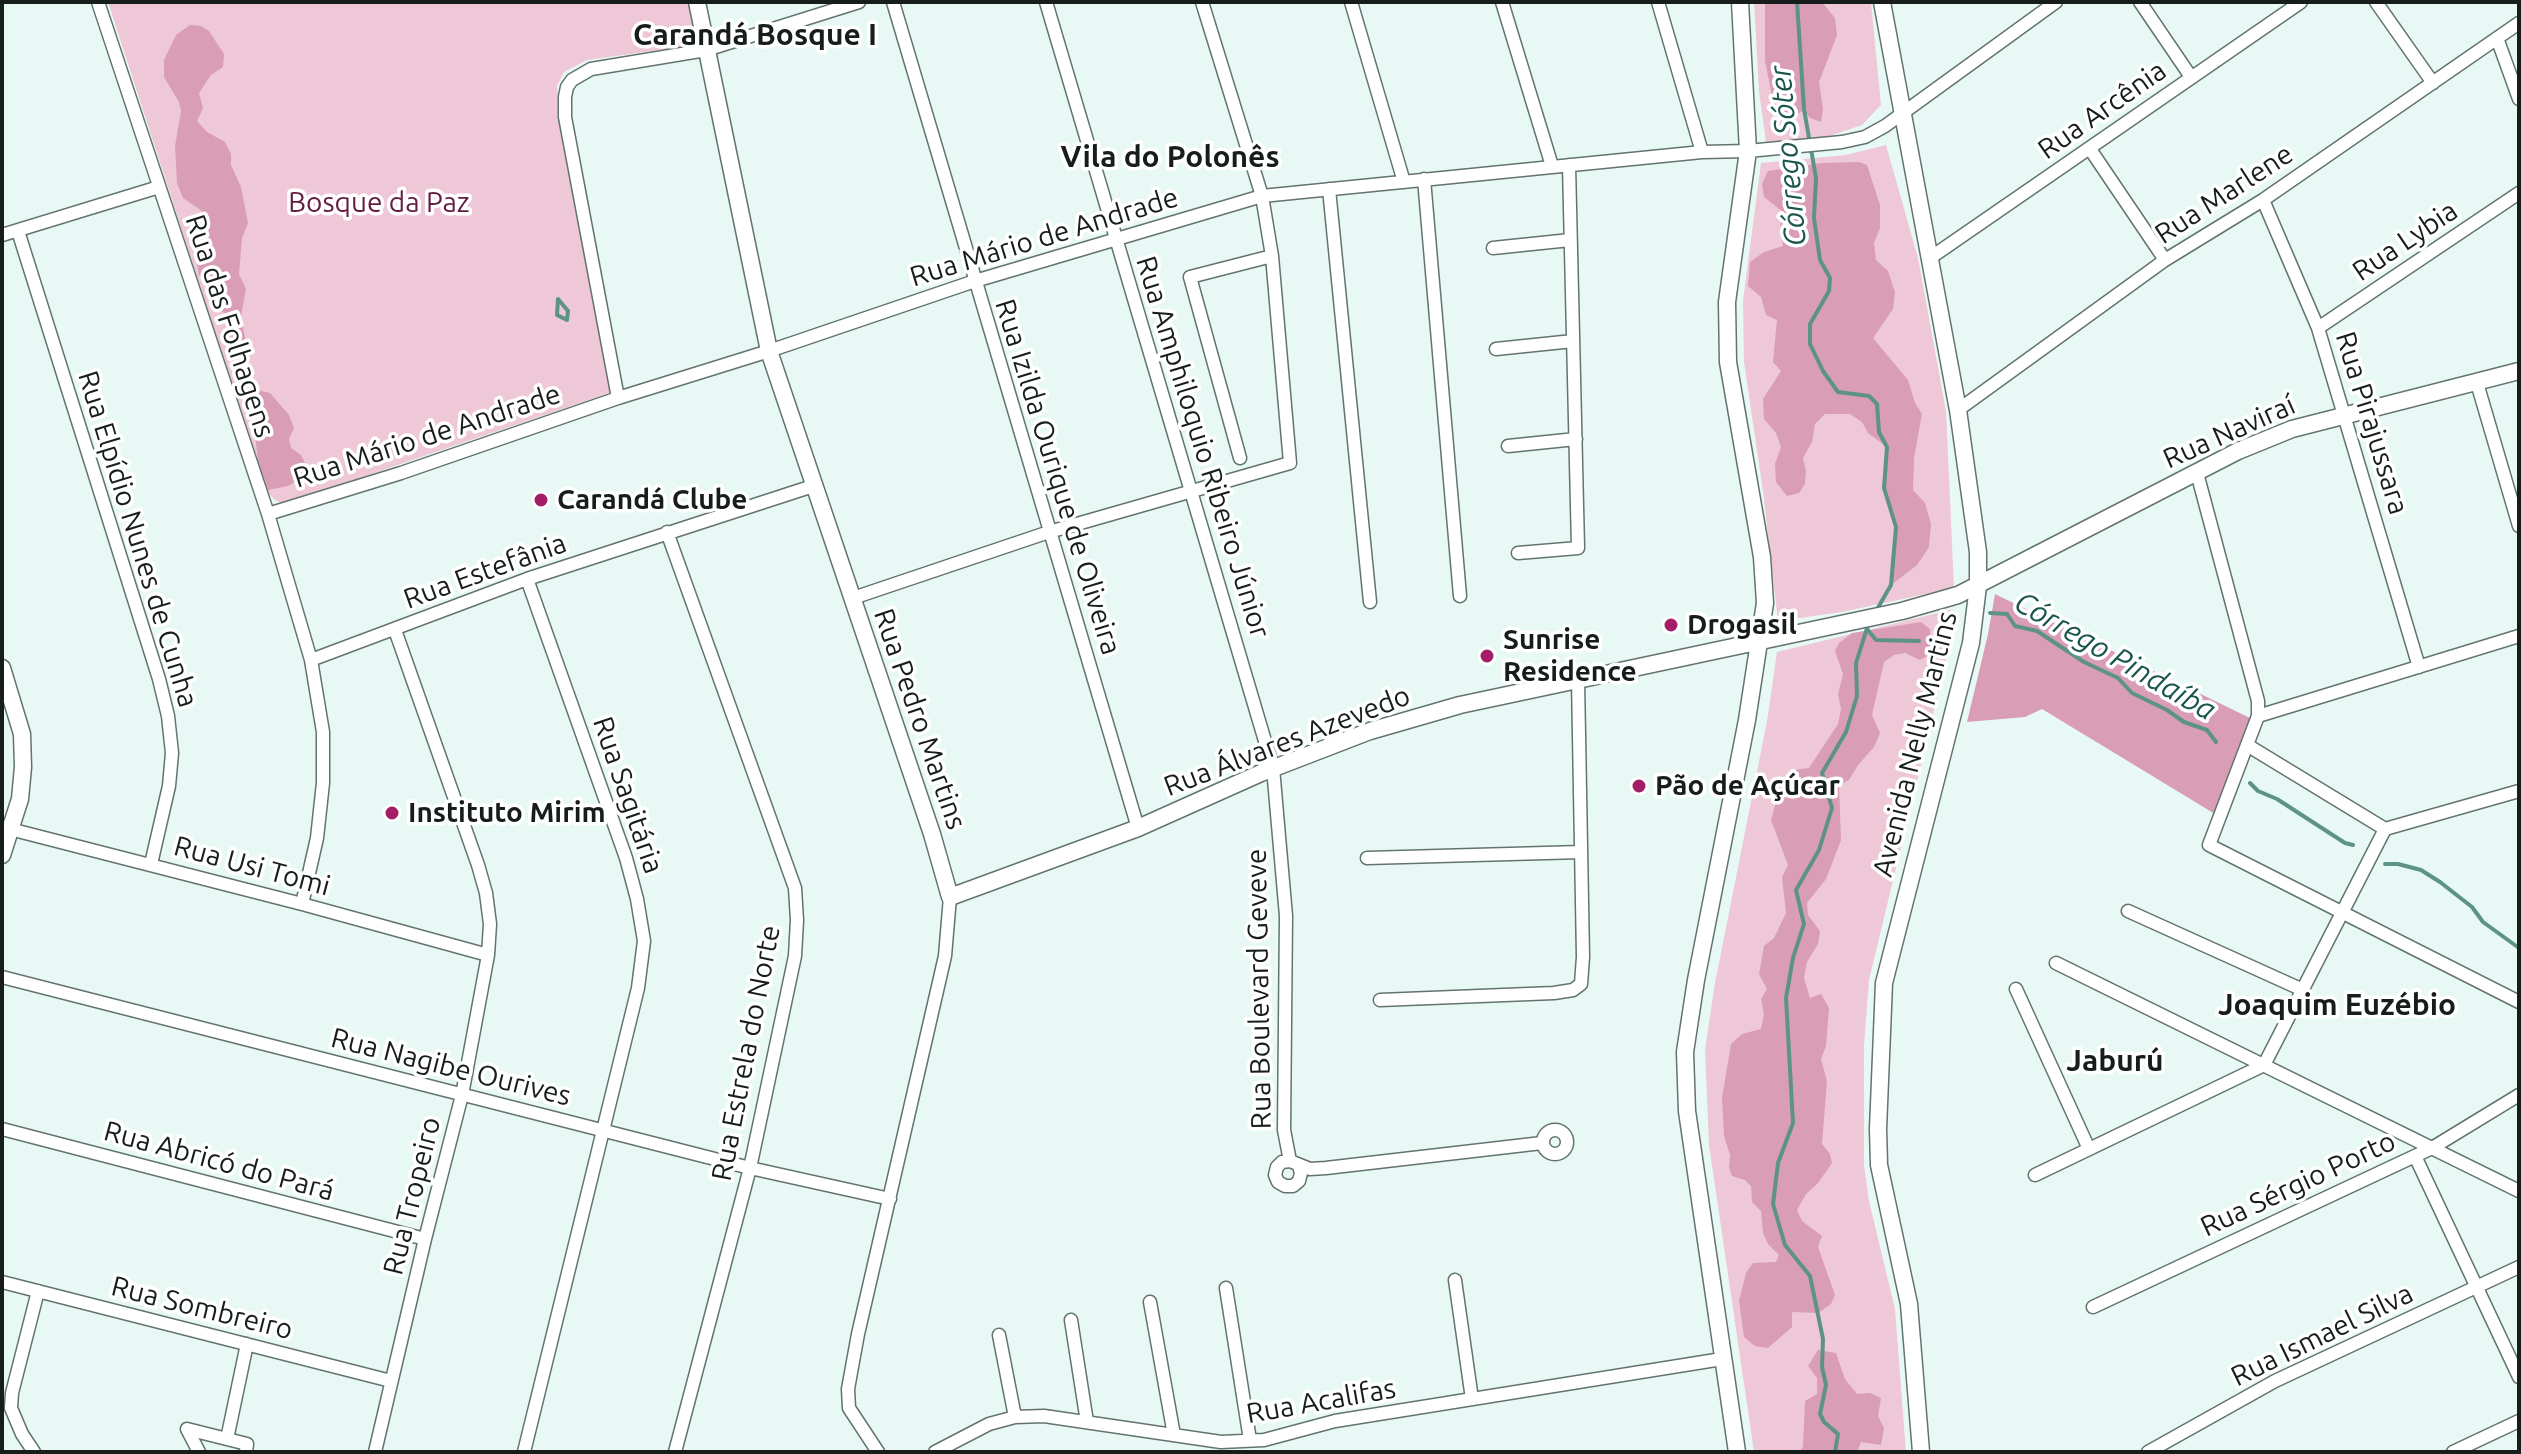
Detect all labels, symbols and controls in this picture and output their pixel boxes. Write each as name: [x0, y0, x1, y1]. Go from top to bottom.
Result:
district label: Carandá Bosque I: [633, 17, 877, 53]
street label: Rua Arcênia: [2032, 54, 2172, 166]
water label: Córrego Sóter: [1762, 64, 1814, 248]
street label: Rua Marlene: [2149, 137, 2299, 251]
district label: Vila do Polonês: [1060, 139, 1280, 175]
street label: Rua Mário de Andrade: [906, 180, 1182, 294]
park label: Bosque da Paz: [288, 186, 470, 220]
street label: Rua Lybia: [2346, 194, 2464, 288]
street label: Rua das Folhagens: [178, 210, 282, 442]
street label: Rua Amphiloquio Ribeiro Júnior: [1129, 252, 1277, 642]
street label: Rua Izilda Ourique de Oliveira: [988, 295, 1128, 659]
street label: Rua Pirajussara: [2328, 328, 2416, 518]
street label: Rua Elpídio Nunes de Cunha: [71, 367, 205, 711]
street label: Rua Mário de Andrade: [289, 377, 565, 495]
street label: Rua Naviraí: [2158, 388, 2300, 476]
place label: Carandá Clube: [557, 483, 747, 517]
marker: Carandá Clube: [532, 491, 550, 509]
street label: Rua Estefânia: [399, 526, 571, 616]
water label: Córrego Pindaíba: [2008, 584, 2222, 728]
street label: Rua Pedro Martins: [867, 604, 973, 834]
place label: Drogasil: [1687, 608, 1797, 642]
street label: Avenida Nelly Martins: [1866, 608, 1964, 880]
marker: Drogasil: [1662, 616, 1680, 634]
place label: Sunrise Residence: [1503, 623, 1637, 689]
marker: Sunrise Residence: [1478, 647, 1496, 665]
street label: Rua Álvares Azevedo: [1159, 679, 1415, 803]
street label: Rua Sagitária: [586, 712, 670, 878]
place label: Pão de Açúcar: [1655, 769, 1840, 803]
marker: Pão de Açúcar: [1630, 777, 1648, 795]
place label: Instituto Mirim: [408, 796, 606, 830]
marker: Instituto Mirim: [383, 804, 401, 822]
street label: Rua Usi Tomi: [170, 829, 334, 903]
street label: Rua Boulevard Geveve: [1240, 848, 1278, 1130]
street label: Rua Estrela do Norte: [705, 922, 787, 1184]
district label: Joaquim Euzébio: [2218, 987, 2456, 1023]
street label: Rua Nagibe Ourives: [328, 1021, 574, 1113]
district label: Jaburú: [2066, 1043, 2164, 1079]
street label: Rua Abricó do Pará: [100, 1114, 338, 1208]
street label: Rua Tropeiro: [376, 1114, 448, 1278]
street label: Rua Sérgio Porto: [2195, 1124, 2401, 1244]
street label: Rua Sombreiro: [108, 1269, 296, 1347]
street label: Rua Ismael Silva: [2226, 1276, 2418, 1394]
street label: Rua Acalifas: [1244, 1371, 1398, 1431]

